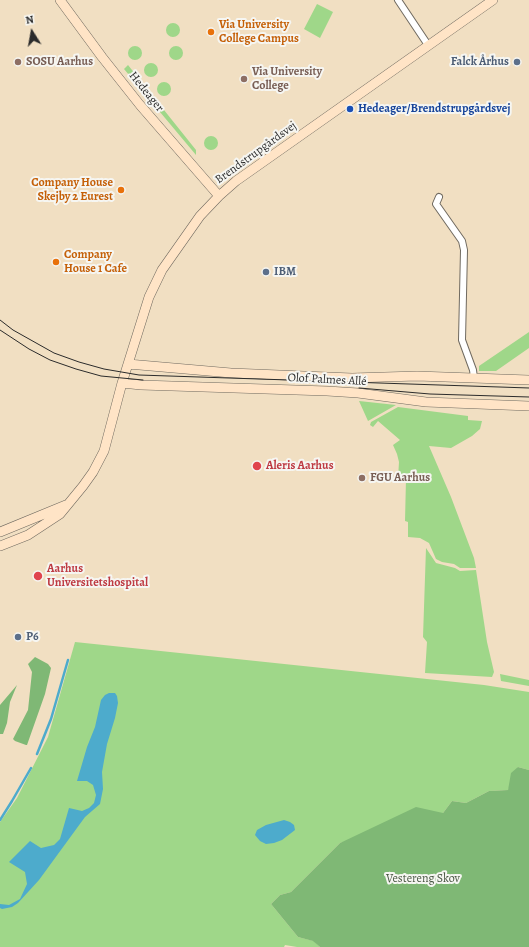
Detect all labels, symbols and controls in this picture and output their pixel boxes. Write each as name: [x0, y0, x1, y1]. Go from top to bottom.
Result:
north arrow: [12, 12, 52, 52]
text: N: [24, 12, 35, 28]
place label: Via University College Campus: [219, 18, 299, 46]
marker: Via University College Campus: [206, 27, 216, 37]
place label: SOSU Aarhus: [26, 55, 93, 69]
place label: Falck Århus: [451, 55, 509, 69]
marker: SOSU Aarhus: [13, 57, 23, 67]
marker: Falck Århus: [512, 57, 522, 67]
place label: Via University College: [252, 65, 322, 93]
street label: Hedeager: [125, 69, 167, 115]
marker: Via University College: [239, 74, 249, 84]
place label: Hedeager/Brendstrupgårdsvej: [358, 102, 510, 116]
marker: Hedeager/Brendstrupgårdsvej: [345, 104, 355, 114]
street label: Brendstrupgårdsvej: [213, 119, 299, 187]
place label: Company House Skejby 2 Eurest: [31, 176, 113, 204]
marker: Company House Skejby 2 Eurest: [116, 185, 126, 195]
place label: Company House 1 Cafe: [64, 248, 127, 276]
marker: Company House 1 Cafe: [51, 257, 61, 267]
place label: IBM: [274, 265, 296, 279]
marker: IBM: [261, 267, 271, 277]
street label: Olof Palmes Allé: [287, 371, 367, 389]
place label: Aleris Aarhus: [266, 459, 334, 473]
marker: Aleris Aarhus: [251, 460, 263, 472]
place label: FGU Aarhus: [370, 471, 430, 485]
marker: FGU Aarhus: [357, 473, 367, 483]
place label: Aarhus Universitetshospital: [47, 562, 148, 590]
marker: Aarhus Universitetshospital: [32, 570, 44, 582]
place label: P6: [26, 630, 39, 644]
marker: P6: [13, 632, 23, 642]
park label: Vestereng Skov: [386, 872, 460, 886]

